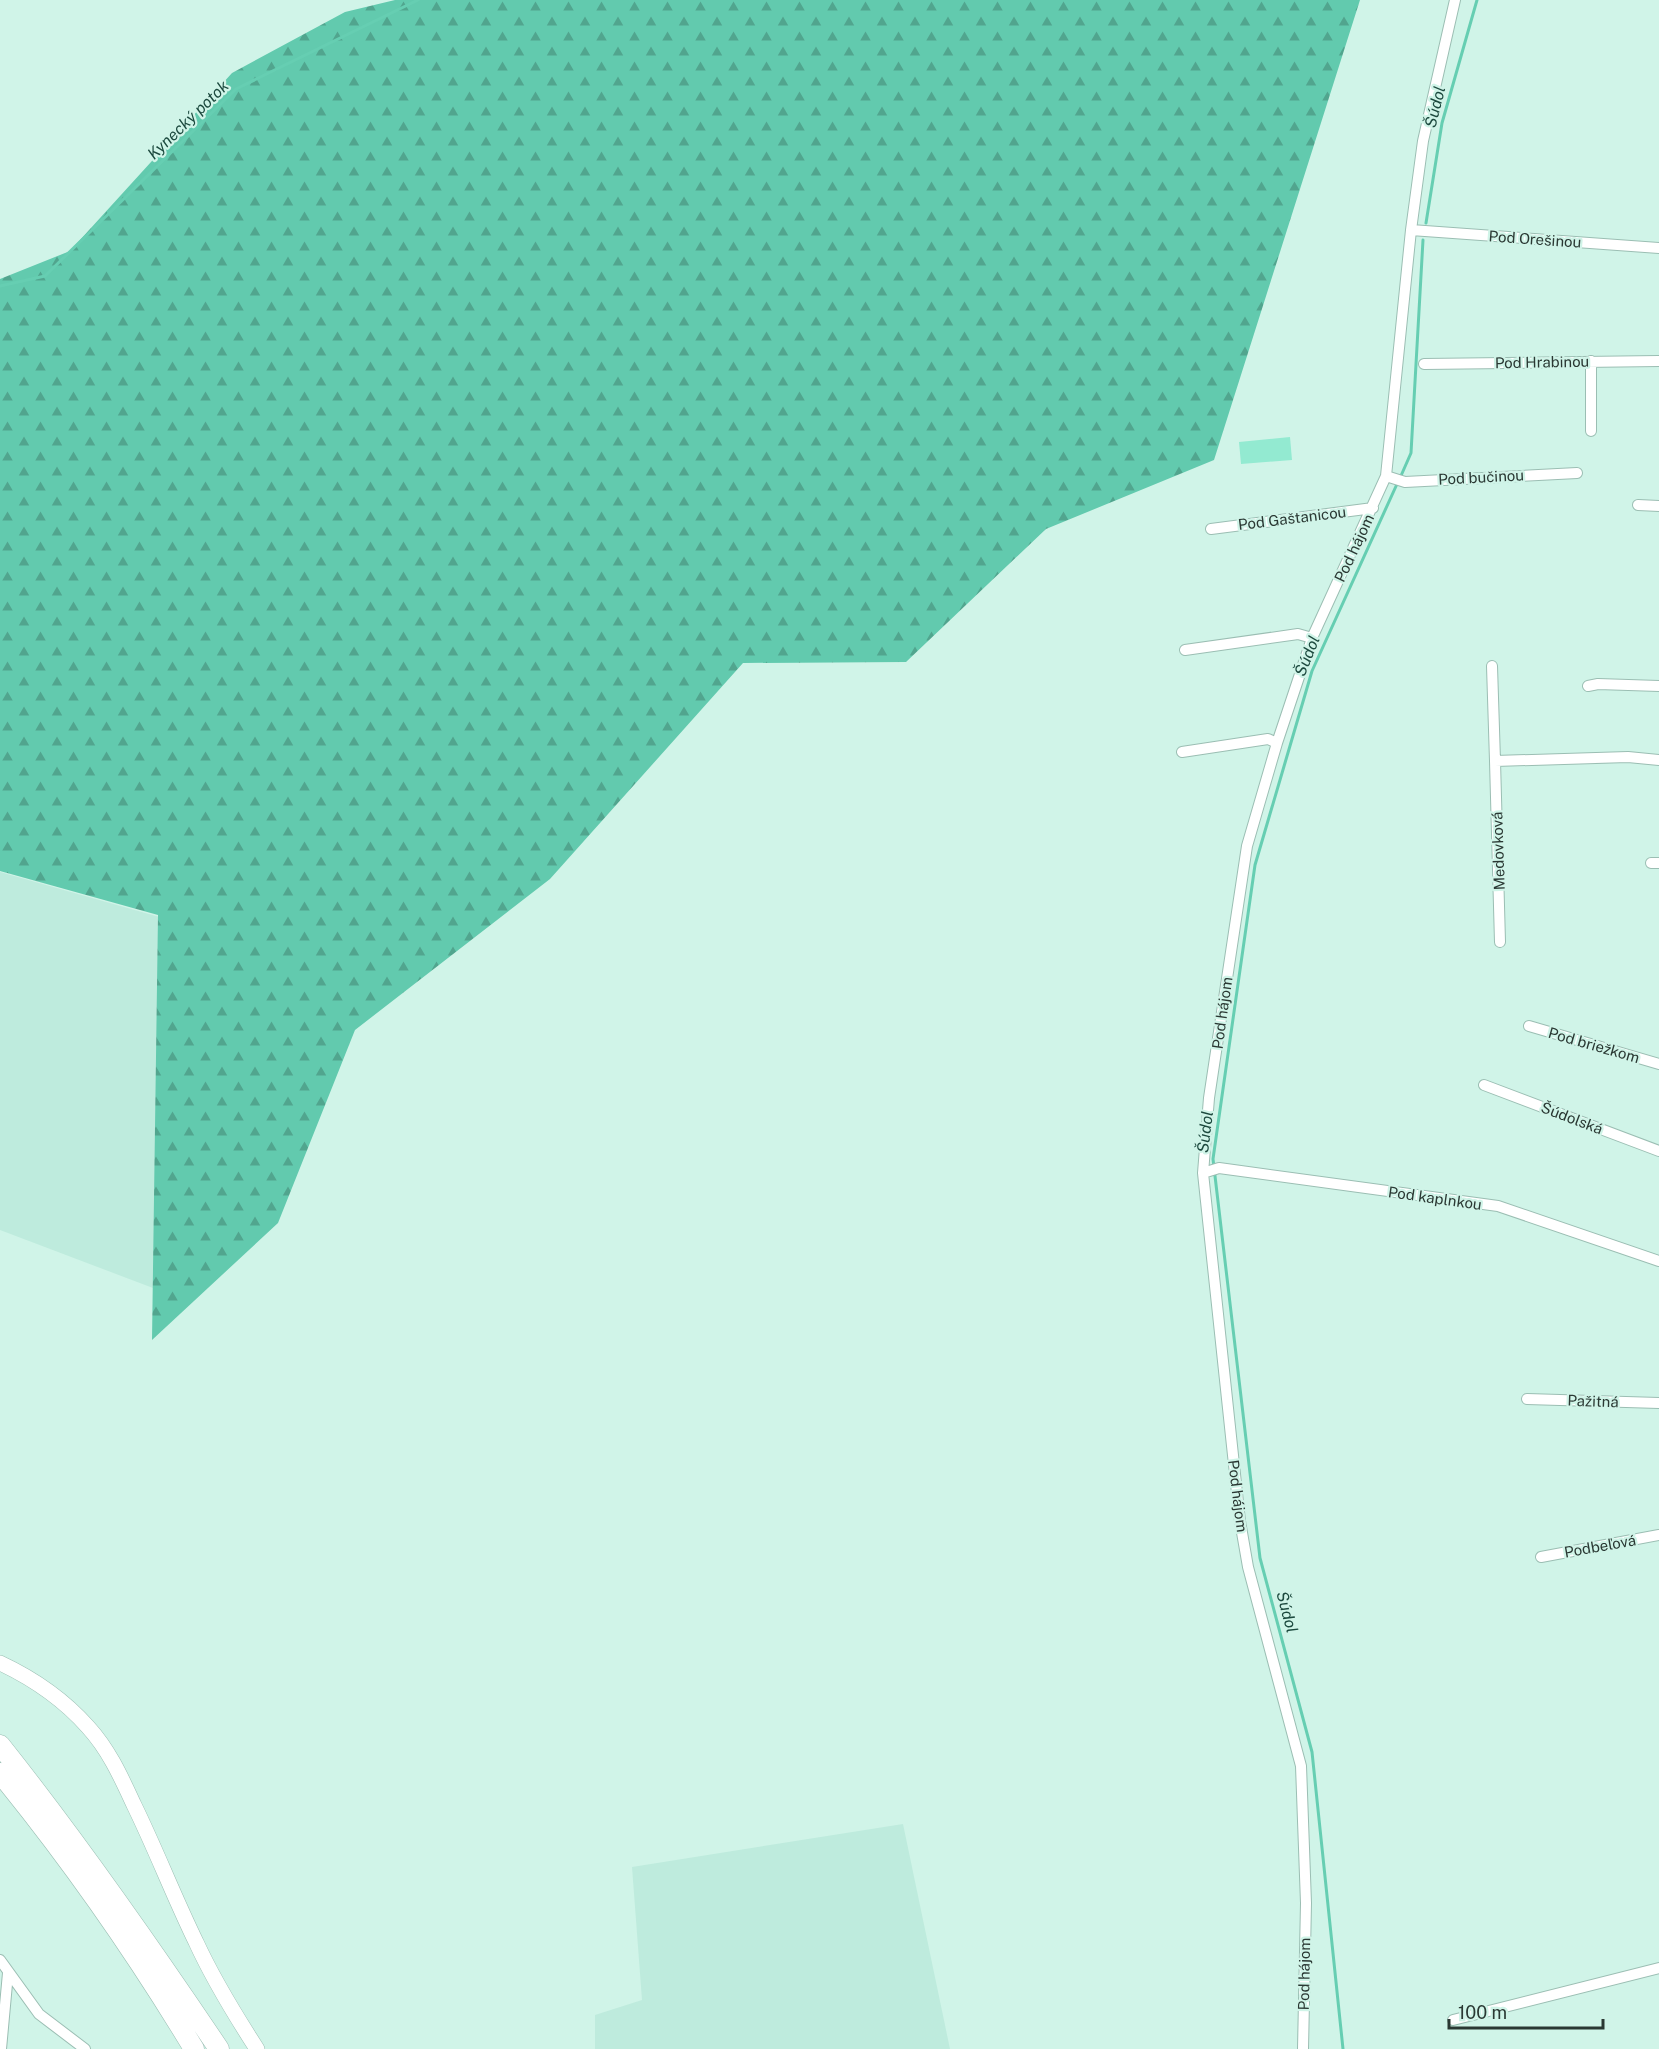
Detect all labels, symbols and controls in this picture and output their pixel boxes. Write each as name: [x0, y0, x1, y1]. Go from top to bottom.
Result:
water label: Kynecký potok: [143, 76, 233, 163]
water label: Šúdol: [1420, 84, 1449, 130]
street label: Pod Orešinou: [1488, 227, 1582, 251]
street label: Pod Hrabinou: [1495, 353, 1589, 371]
street label: Pod bučinou: [1438, 466, 1524, 488]
street label: Pod Gaštanicou: [1237, 503, 1347, 533]
street label: Pod hájom: [1331, 511, 1377, 585]
water label: Šúdol: [1289, 633, 1324, 679]
street label: Medovková: [1488, 811, 1508, 891]
street label: Pod hájom: [1209, 976, 1235, 1050]
street label: Pod briežkom: [1546, 1024, 1642, 1066]
street label: Šúdolská: [1539, 1098, 1605, 1138]
water label: Šúdol: [1192, 1110, 1217, 1154]
street label: Pod kaplnkou: [1387, 1183, 1483, 1213]
street label: Pažitná: [1567, 1392, 1619, 1410]
street label: Pod hájom: [1225, 1459, 1251, 1533]
street label: Podbeľová: [1563, 1531, 1637, 1561]
water label: Šúdol: [1272, 1589, 1303, 1635]
street label: Pod hájom: [1295, 1937, 1313, 2011]
scale bar: [1449, 1992, 1604, 2030]
text: 100 m: [1458, 2002, 1507, 2023]

